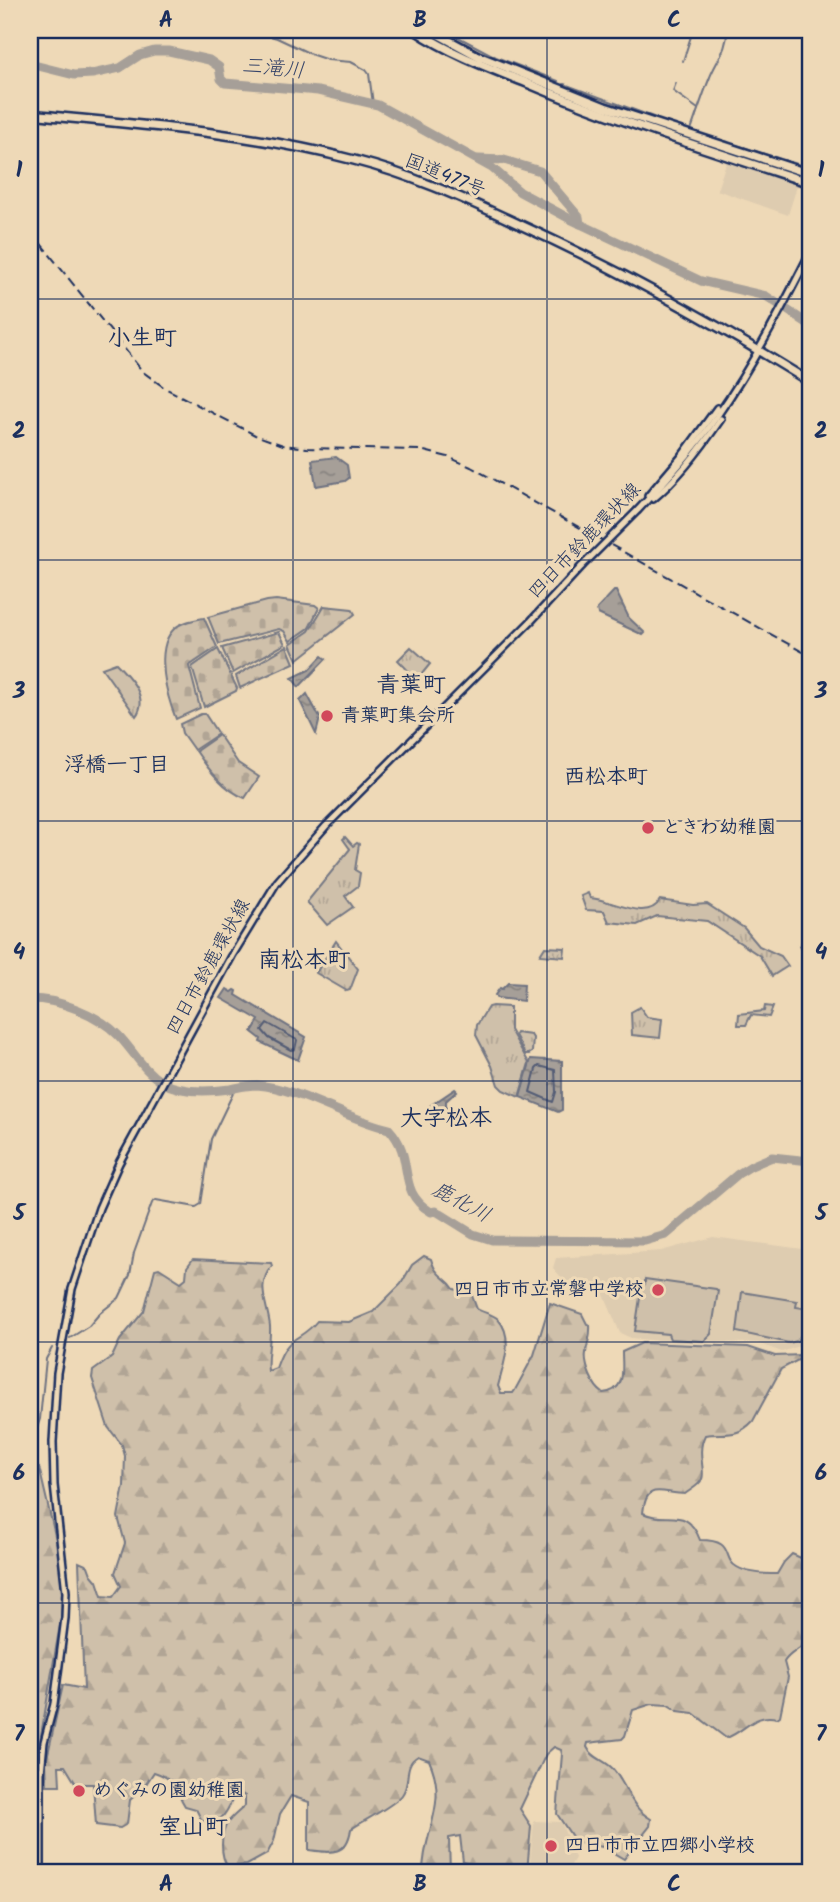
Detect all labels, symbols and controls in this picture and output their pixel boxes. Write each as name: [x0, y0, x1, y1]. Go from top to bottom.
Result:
text: A: [159, 3, 173, 39]
text: B: [413, 3, 427, 39]
text: C: [667, 3, 681, 39]
water label: 三滝川: [240, 50, 306, 88]
street label: 国道477号: [400, 146, 490, 206]
text: 1: [16, 153, 23, 189]
text: 1: [818, 153, 825, 189]
district label: 小生町: [108, 321, 177, 357]
text: 2: [12, 414, 26, 450]
text: 2: [814, 414, 828, 450]
street label: 四日市鈴鹿環状線: [521, 476, 649, 606]
district label: 青葉町: [377, 668, 446, 704]
text: 3: [12, 674, 26, 710]
text: 3: [814, 674, 828, 710]
place label: 青葉町集会所: [341, 701, 455, 731]
marker: 青葉町集会所: [319, 708, 335, 724]
district label: 浮橋一丁目: [65, 749, 170, 782]
district label: 西松本町: [564, 761, 648, 794]
place label: ときわ幼稚園: [662, 813, 776, 843]
marker: ときわ幼稚園: [640, 820, 656, 836]
street label: 四日市鈴鹿環状線: [159, 893, 259, 1041]
text: 4: [13, 935, 26, 971]
text: 4: [815, 935, 828, 971]
district label: 南松本町: [258, 943, 350, 979]
district label: 大字松本: [400, 1101, 492, 1137]
water label: 鹿化川: [425, 1174, 497, 1232]
text: 5: [12, 1196, 27, 1232]
text: 5: [814, 1196, 829, 1232]
place label: 四日市市立常磐中学校: [454, 1275, 644, 1305]
marker: 四日市市立常磐中学校: [650, 1282, 666, 1298]
text: 6: [13, 1456, 25, 1492]
text: 6: [815, 1456, 827, 1492]
text: 7: [14, 1717, 26, 1753]
text: 7: [816, 1717, 828, 1753]
place label: めぐみの園幼稚園: [93, 1776, 245, 1806]
marker: めぐみの園幼稚園: [71, 1783, 87, 1799]
district label: 室山町: [159, 1810, 228, 1846]
place label: 四日市市立四郷小学校: [565, 1831, 755, 1861]
marker: 四日市市立四郷小学校: [543, 1838, 559, 1854]
text: A: [159, 1867, 173, 1902]
text: B: [413, 1867, 427, 1902]
text: C: [667, 1867, 681, 1902]

